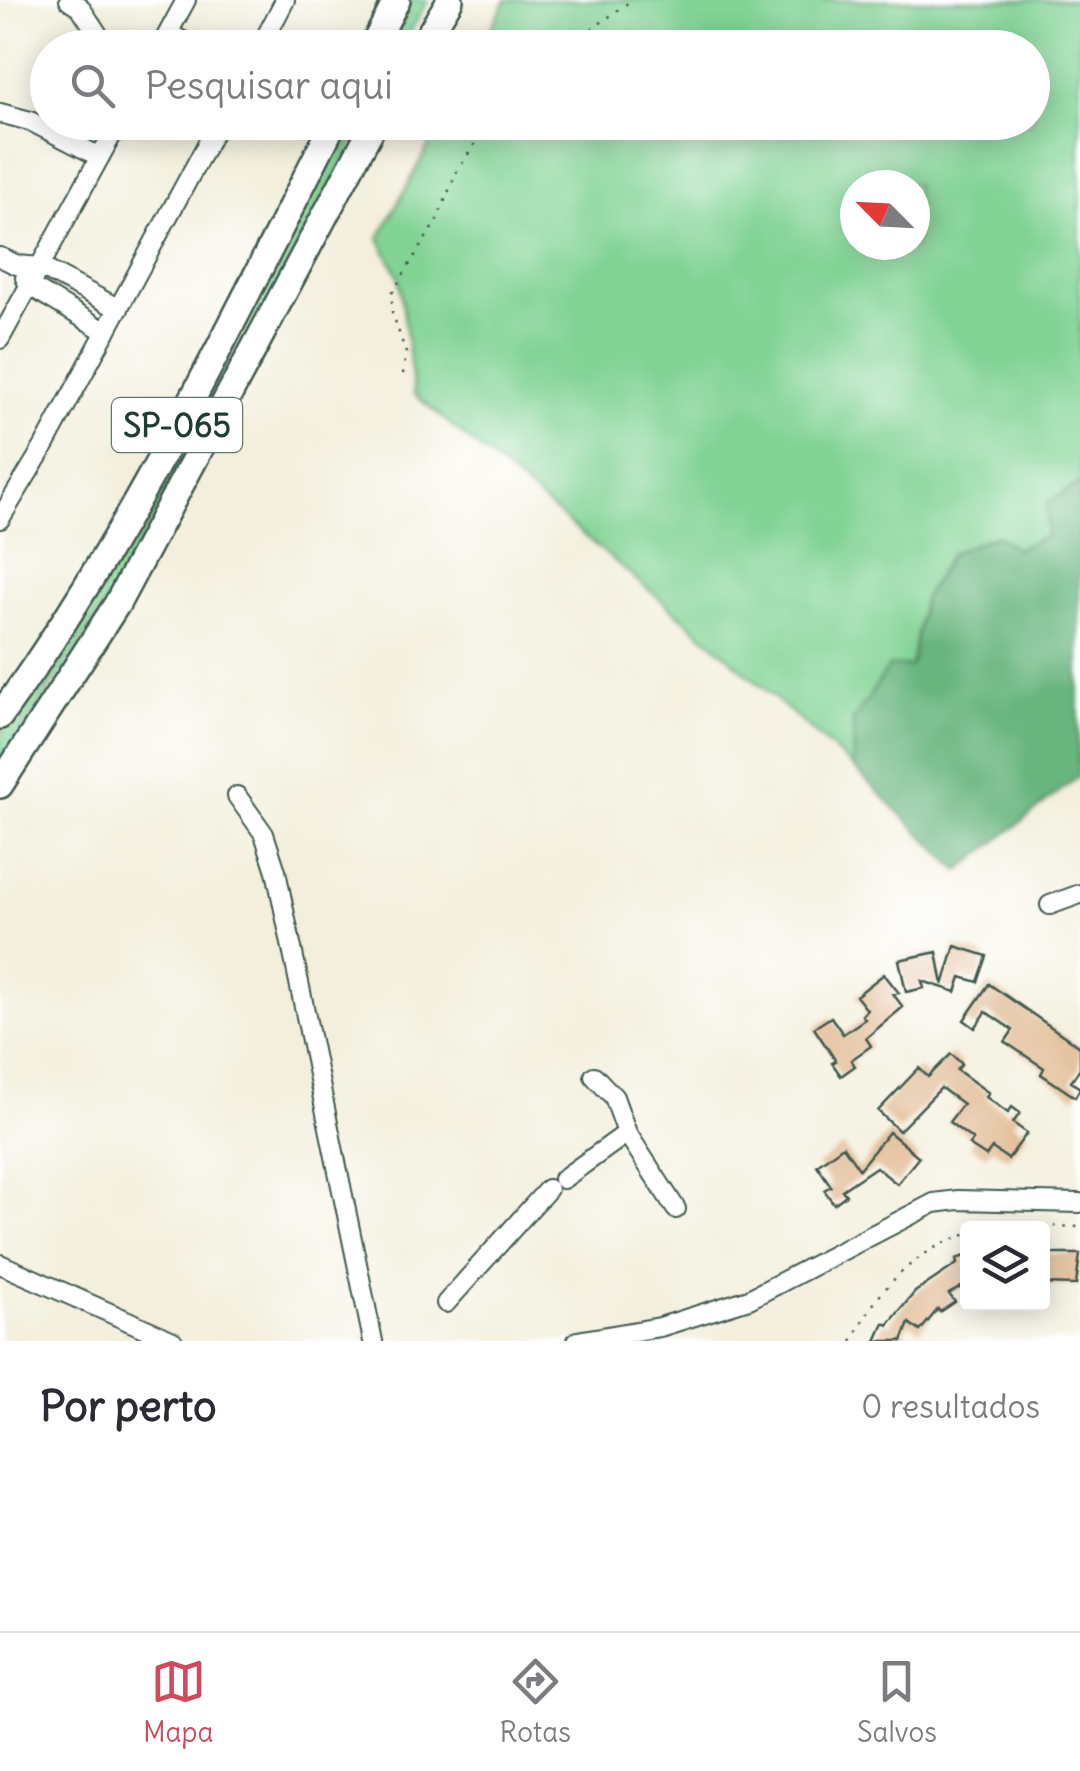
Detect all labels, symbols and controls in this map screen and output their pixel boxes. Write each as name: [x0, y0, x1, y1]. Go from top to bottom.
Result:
search box: [30, 30, 1050, 140]
icon: search: [65, 58, 120, 113]
text: Pesquisar aqui: [145, 62, 393, 109]
north arrow: [840, 170, 930, 260]
road number: SP-065: [112, 398, 242, 452]
map controls: [960, 1221, 1050, 1311]
button: layers: [960, 1221, 1050, 1311]
text: Por perto: [40, 1380, 217, 1432]
text: 0 resultados: [861, 1386, 1040, 1427]
tab: Mapa: [143, 1654, 214, 1750]
tab: Rotas: [500, 1654, 571, 1750]
tab: Salvos: [857, 1654, 937, 1750]

